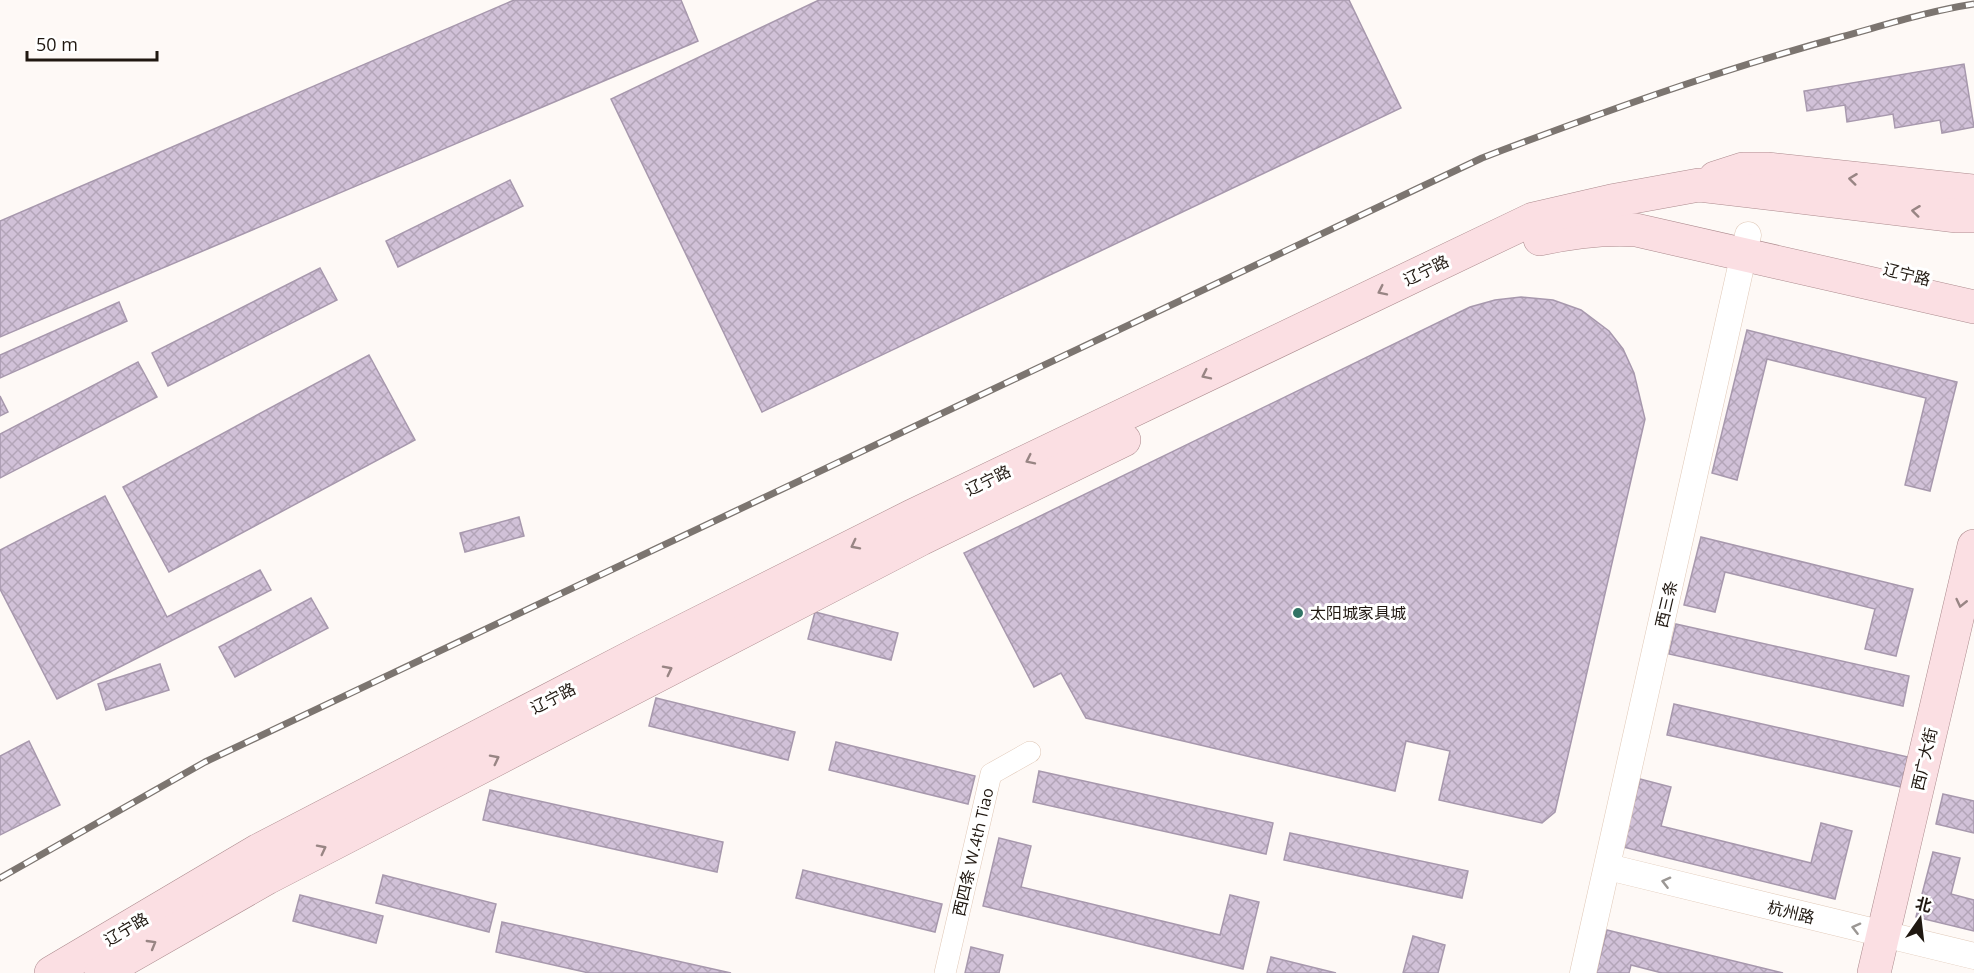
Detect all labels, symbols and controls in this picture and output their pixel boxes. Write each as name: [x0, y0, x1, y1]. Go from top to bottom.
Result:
scale bar: [27, 24, 158, 62]
text: 50 m: [36, 32, 78, 56]
one-way arrow: [1849, 173, 1858, 186]
one-way arrow: [1911, 205, 1920, 218]
street label: 辽宁路: [1400, 250, 1452, 290]
street label: 辽宁路: [1881, 258, 1933, 290]
one-way arrow: [1378, 284, 1389, 296]
one-way arrow: [1202, 368, 1213, 380]
one-way arrow: [1026, 452, 1037, 464]
street label: 辽宁路: [962, 460, 1014, 500]
one-way arrow: [851, 538, 861, 549]
street label: 西三条: [1650, 578, 1682, 630]
one-way arrow: [1955, 597, 1968, 607]
place label: 太阳城家具城: [1310, 602, 1406, 624]
marker: 太阳城家具城: [1291, 606, 1305, 620]
one-way arrow: [662, 665, 673, 677]
street label: 辽宁路: [527, 677, 579, 719]
street label: 西广大街: [1906, 725, 1942, 793]
one-way arrow: [489, 755, 500, 766]
street label: 西四条 W.4th Tiao: [948, 786, 998, 918]
one-way arrow: [316, 845, 326, 856]
one-way arrow: [1661, 876, 1671, 889]
north arrow: [1890, 889, 1950, 949]
text: 北: [1913, 892, 1934, 917]
street label: 杭州路: [1765, 896, 1817, 928]
street label: 辽宁路: [100, 907, 152, 951]
one-way arrow: [1851, 923, 1861, 936]
one-way arrow: [146, 940, 156, 951]

